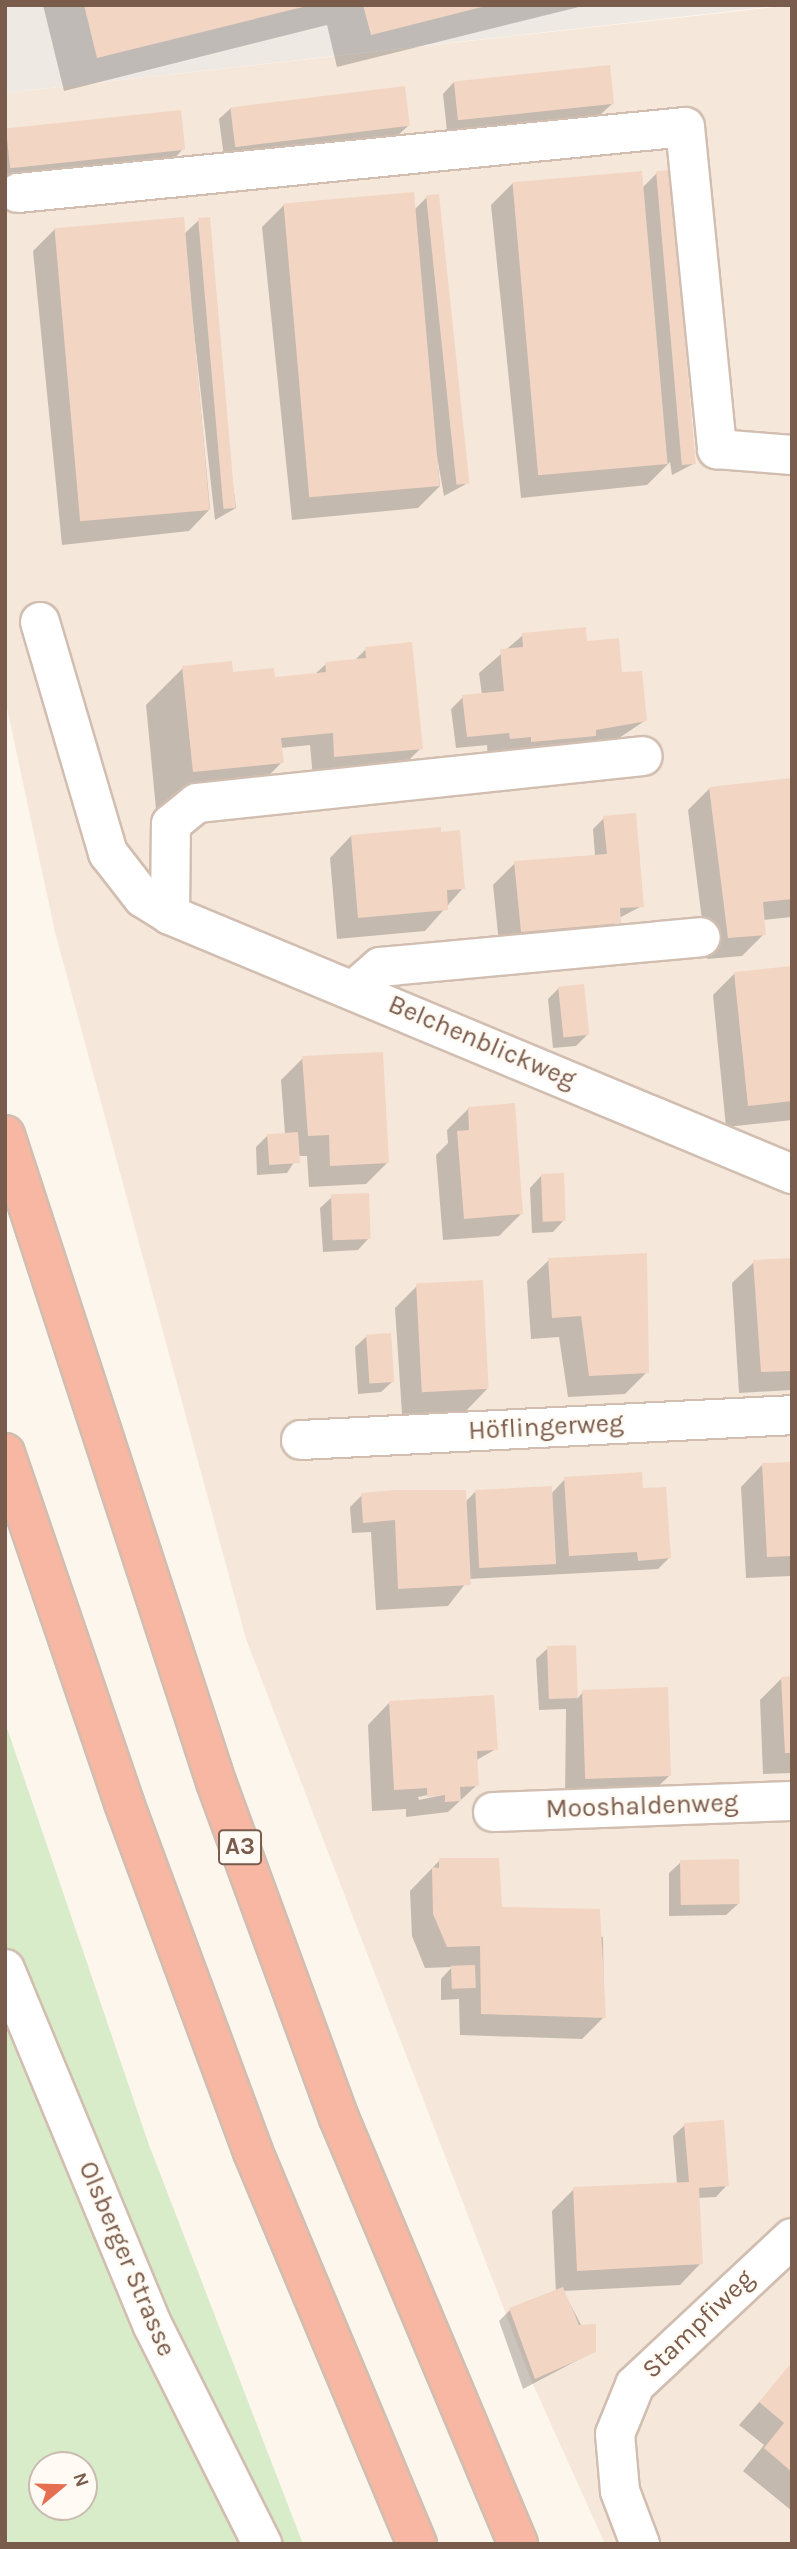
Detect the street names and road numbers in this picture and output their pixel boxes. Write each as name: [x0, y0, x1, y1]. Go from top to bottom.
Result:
street label: Belchenblickweg: [384, 989, 580, 1095]
street label: Höflingerweg: [468, 1407, 624, 1447]
street label: Mooshaldenweg: [545, 1787, 739, 1825]
road number: A3: [217, 1826, 263, 1868]
street label: Olsberger Strasse: [72, 2157, 182, 2361]
street label: Stampfiweg: [636, 2263, 760, 2385]

